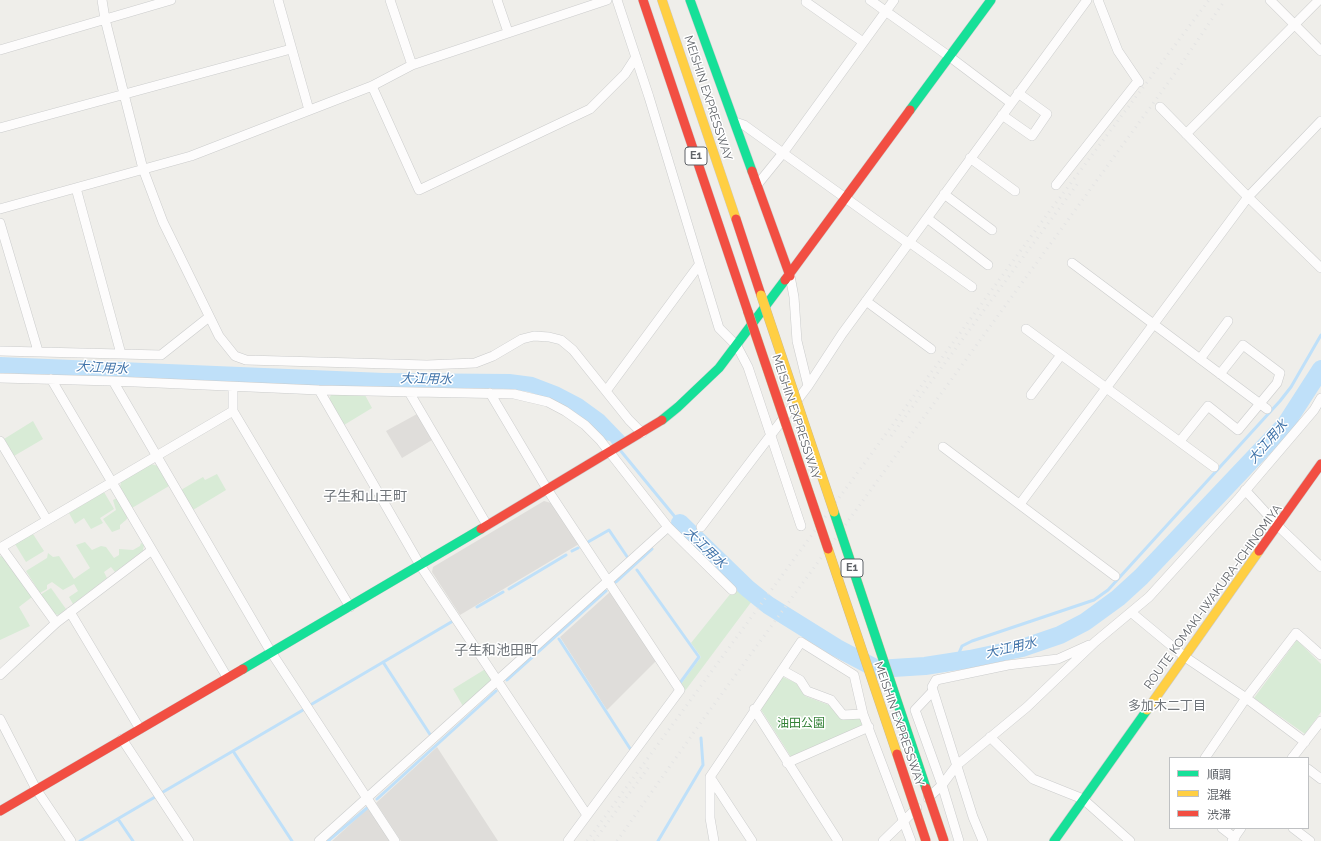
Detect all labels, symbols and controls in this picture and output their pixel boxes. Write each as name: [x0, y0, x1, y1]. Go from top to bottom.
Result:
street label: MEISHIN EXPRESSWAY: [681, 34, 735, 162]
road number: E1: [685, 147, 707, 165]
street label: MEISHIN EXPRESSWAY: [769, 353, 823, 481]
water label: 大江用水: [76, 359, 128, 377]
water label: 大江用水: [400, 371, 452, 387]
water label: 大江用水: [1245, 417, 1291, 467]
district label: 子生和山王町: [323, 489, 407, 505]
street label: ROUTE KOMAKI-IWAKURA-ICHINOMIYA: [1141, 502, 1285, 692]
water label: 大江用水: [681, 524, 729, 572]
road number: E1: [841, 559, 863, 577]
water label: 大江用水: [984, 635, 1038, 661]
district label: 子生和池田町: [454, 643, 538, 659]
street label: MEISHIN EXPRESSWAY: [871, 660, 927, 788]
district label: 多加木二丁目: [1128, 698, 1206, 714]
park label: 油田公園: [777, 716, 825, 730]
legend: [1169, 757, 1309, 829]
text: 順調: [1207, 768, 1231, 782]
text: 混雑: [1207, 788, 1231, 802]
text: 渋滞: [1207, 808, 1231, 822]

